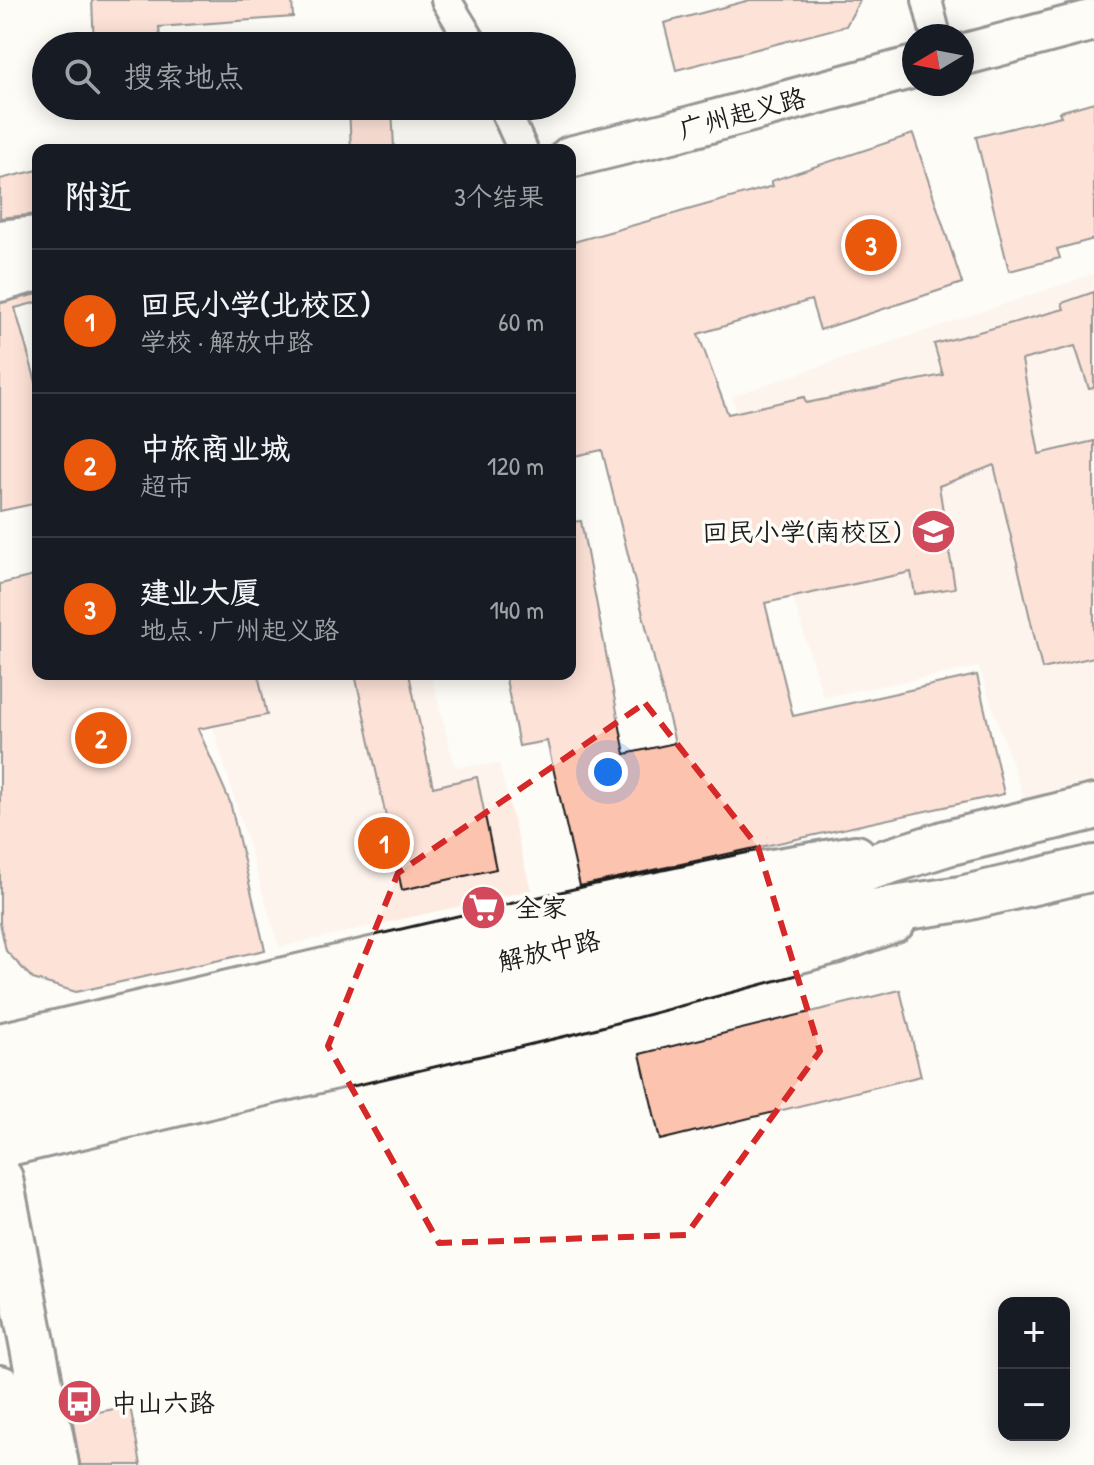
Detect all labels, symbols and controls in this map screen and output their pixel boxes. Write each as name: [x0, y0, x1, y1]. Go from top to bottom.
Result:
north arrow: [902, 24, 974, 96]
search box: [32, 32, 576, 120]
icon: search: [60, 54, 104, 98]
text: 搜索地点: [124, 56, 244, 96]
street label: 广州起义路: [675, 79, 809, 147]
text: 附近: [64, 173, 132, 219]
text: 3个结果: [454, 179, 544, 214]
pin: 3: [845, 215, 897, 275]
text: 回民小学(北校区): [140, 284, 371, 324]
text: 1: [85, 304, 95, 339]
text: 60 m: [498, 304, 544, 339]
text: 学校 · 解放中路: [140, 324, 313, 359]
text: 中旅商业城: [140, 428, 290, 468]
text: 2: [84, 448, 96, 483]
text: 120 m: [487, 448, 544, 483]
text: 超市: [140, 468, 192, 503]
school or university icon: 回民小学(南校区): [909, 507, 957, 555]
place label: 回民小学(南校区): [702, 514, 902, 549]
text: 建业大厦: [140, 572, 260, 612]
text: 3: [84, 592, 96, 627]
text: 140 m: [490, 592, 544, 627]
text: 地点 · 广州起义路: [140, 612, 339, 647]
pin: 2: [75, 708, 127, 768]
your location: [588, 752, 628, 792]
pin: 1: [358, 813, 410, 873]
supermarket icon: 全家: [460, 883, 508, 931]
place label: 全家: [515, 890, 567, 925]
street label: 解放中路: [494, 921, 604, 979]
map controls: [998, 1297, 1070, 1441]
button: +: [998, 1297, 1070, 1369]
button: −: [998, 1369, 1070, 1441]
bus stop icon: 中山六路: [56, 1378, 104, 1426]
place label: 中山六路: [111, 1385, 215, 1420]

